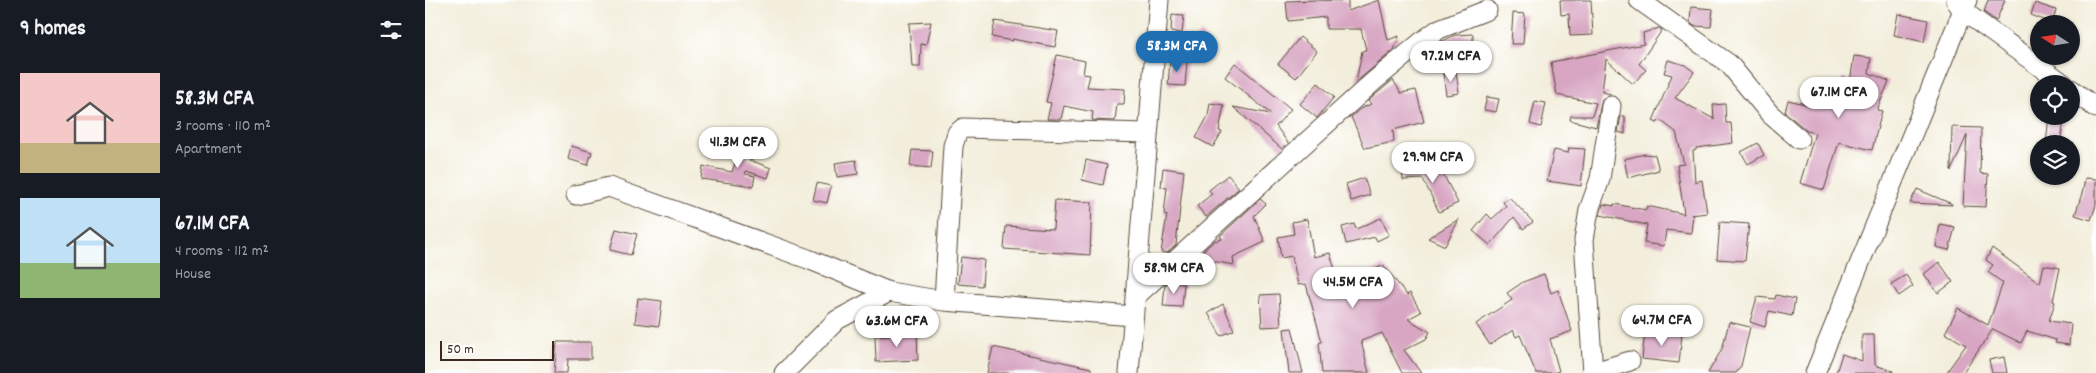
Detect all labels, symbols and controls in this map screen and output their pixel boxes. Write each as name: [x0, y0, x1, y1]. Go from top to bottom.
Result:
text: 9 homes: [20, 15, 86, 45]
north arrow: [2030, 15, 2080, 65]
map controls: [2030, 15, 2080, 185]
icon: filters: [377, 16, 405, 44]
pin: 58.3M CFA: [1120, 30, 1234, 73]
text: 58.3M CFA: [1147, 35, 1207, 58]
pin: 97.2M CFA: [1394, 41, 1508, 83]
text: 97.2M CFA: [1421, 45, 1481, 68]
button: locate: [2030, 75, 2080, 125]
pin: 67.1M CFA: [1782, 76, 1896, 119]
text: 67.1M CFA: [1811, 81, 1867, 104]
text: 58.3M CFA: [175, 85, 254, 115]
icon: home: [60, 93, 120, 153]
text: 3 rooms · 110 m²: [175, 115, 271, 138]
pin: 41.3M CFA: [681, 126, 795, 169]
text: 41.3M CFA: [710, 131, 766, 154]
button: layers: [2030, 135, 2080, 185]
text: Apartment: [175, 138, 242, 161]
pin: 29.9M CFA: [1376, 142, 1490, 184]
text: 29.9M CFA: [1402, 146, 1464, 169]
text: 67.1M CFA: [175, 210, 250, 240]
icon: home: [60, 218, 120, 278]
text: 4 rooms · 112 m²: [175, 240, 269, 263]
pin: 58.9M CFA: [1117, 252, 1231, 295]
text: 58.9M CFA: [1144, 257, 1204, 280]
text: House: [175, 263, 211, 286]
pin: 44.5M CFA: [1296, 266, 1410, 309]
text: 44.5M CFA: [1323, 271, 1383, 294]
pin: 64.7M CFA: [1605, 304, 1719, 347]
pin: 63.6M CFA: [840, 306, 954, 348]
text: 64.7M CFA: [1632, 309, 1692, 332]
text: 63.6M CFA: [866, 310, 928, 333]
scale bar: [440, 338, 554, 361]
text: 50 m: [447, 340, 474, 360]

